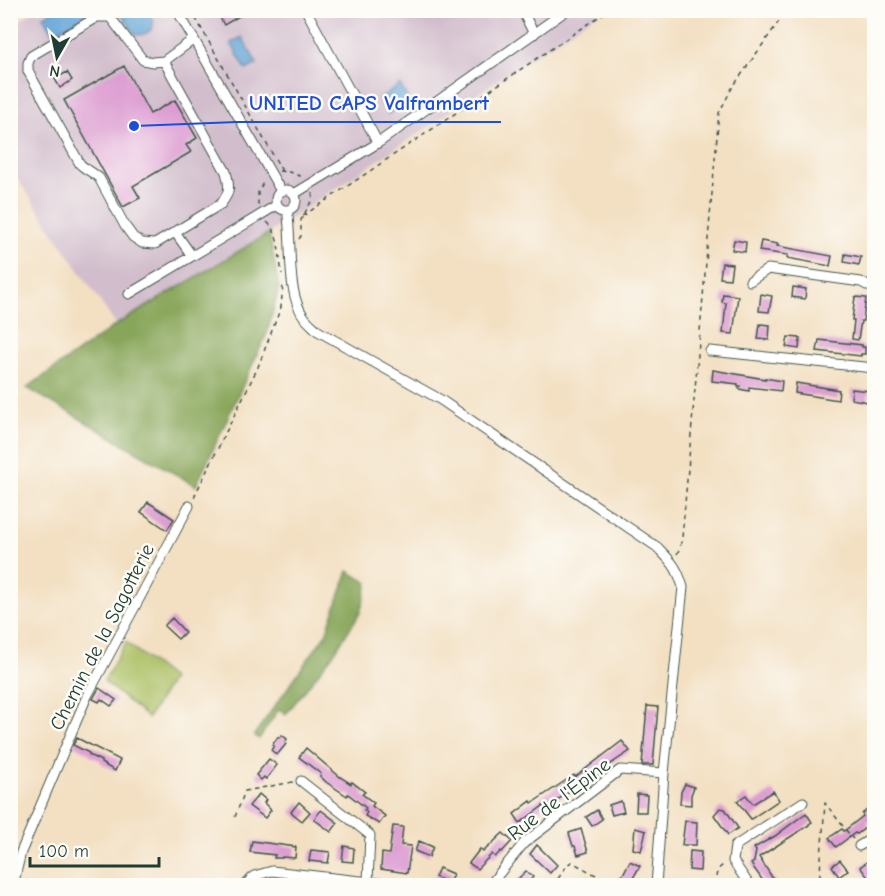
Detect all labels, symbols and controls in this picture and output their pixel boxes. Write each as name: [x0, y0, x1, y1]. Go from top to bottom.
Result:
north arrow: [27, 27, 87, 87]
text: N: [48, 61, 61, 81]
callout: UNITED CAPS Valframbert: [237, 83, 501, 122]
text: UNITED CAPS Valframbert: [249, 91, 490, 115]
street label: Chemin de la Sagotterie: [45, 540, 159, 734]
street label: Rue de l'Épine: [503, 753, 615, 845]
scale bar: [30, 830, 159, 868]
text: 100 m: [39, 841, 89, 862]

